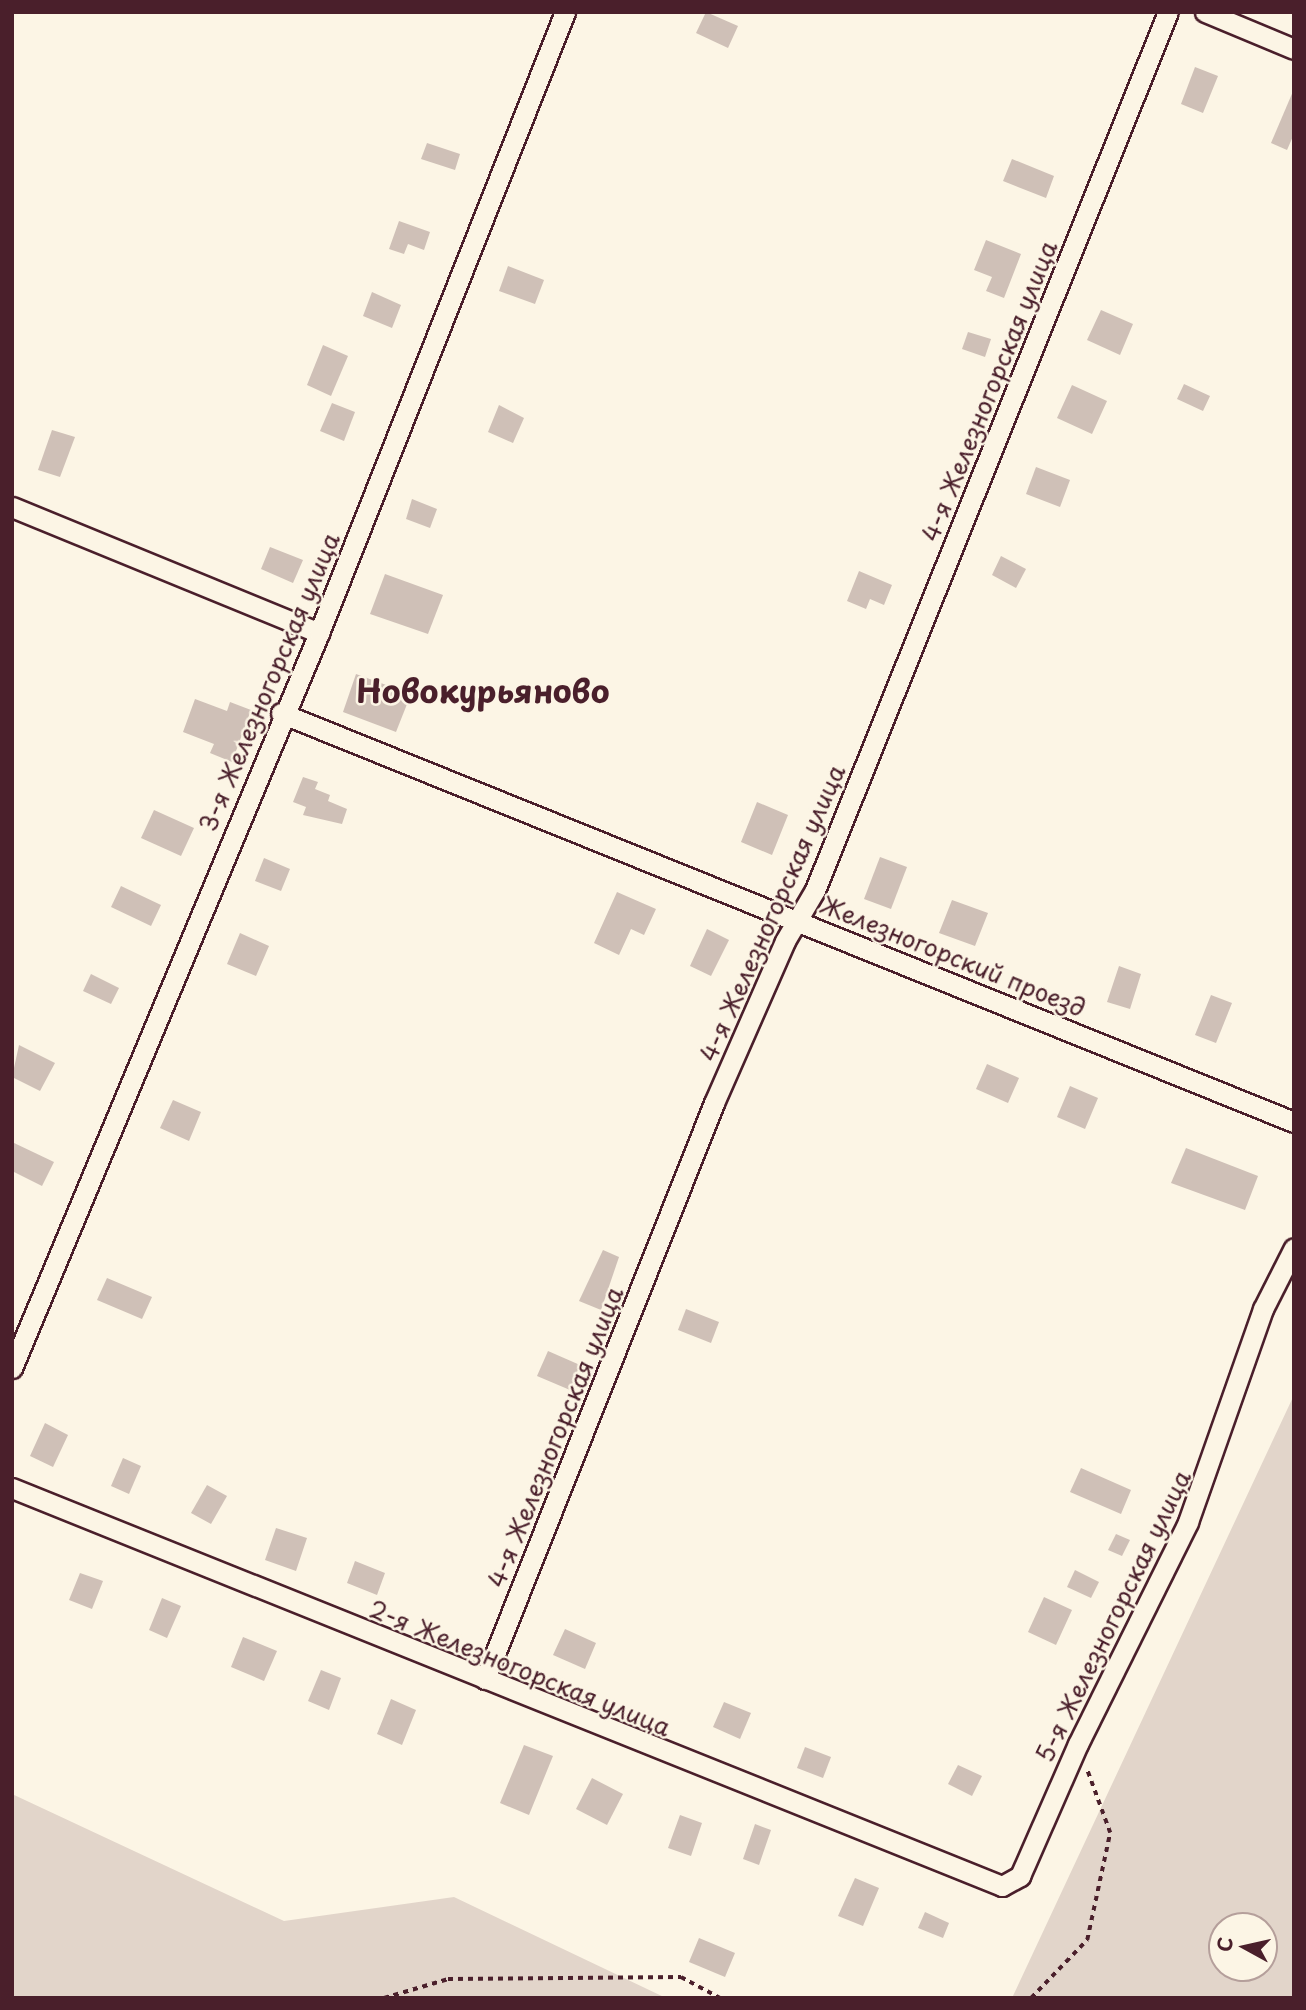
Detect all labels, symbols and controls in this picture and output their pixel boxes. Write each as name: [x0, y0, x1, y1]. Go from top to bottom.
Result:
street label: 4-я Железногорская улица: [915, 236, 1063, 546]
street label: 3-я Железногорская улица: [193, 528, 345, 836]
district label: Новокурьяново: [356, 671, 610, 709]
street label: 4-я Железногорская улица: [693, 760, 851, 1066]
street label: Железногорский проезд: [816, 890, 1090, 1022]
street label: 4-я Железногорская улица: [481, 1282, 629, 1592]
street label: 5-я Железногорская улица: [1029, 1465, 1197, 1767]
street label: 2-я Железногорская улица: [365, 1594, 675, 1742]
north arrow: [1208, 1912, 1278, 1982]
text: С: [1209, 1935, 1239, 1953]

